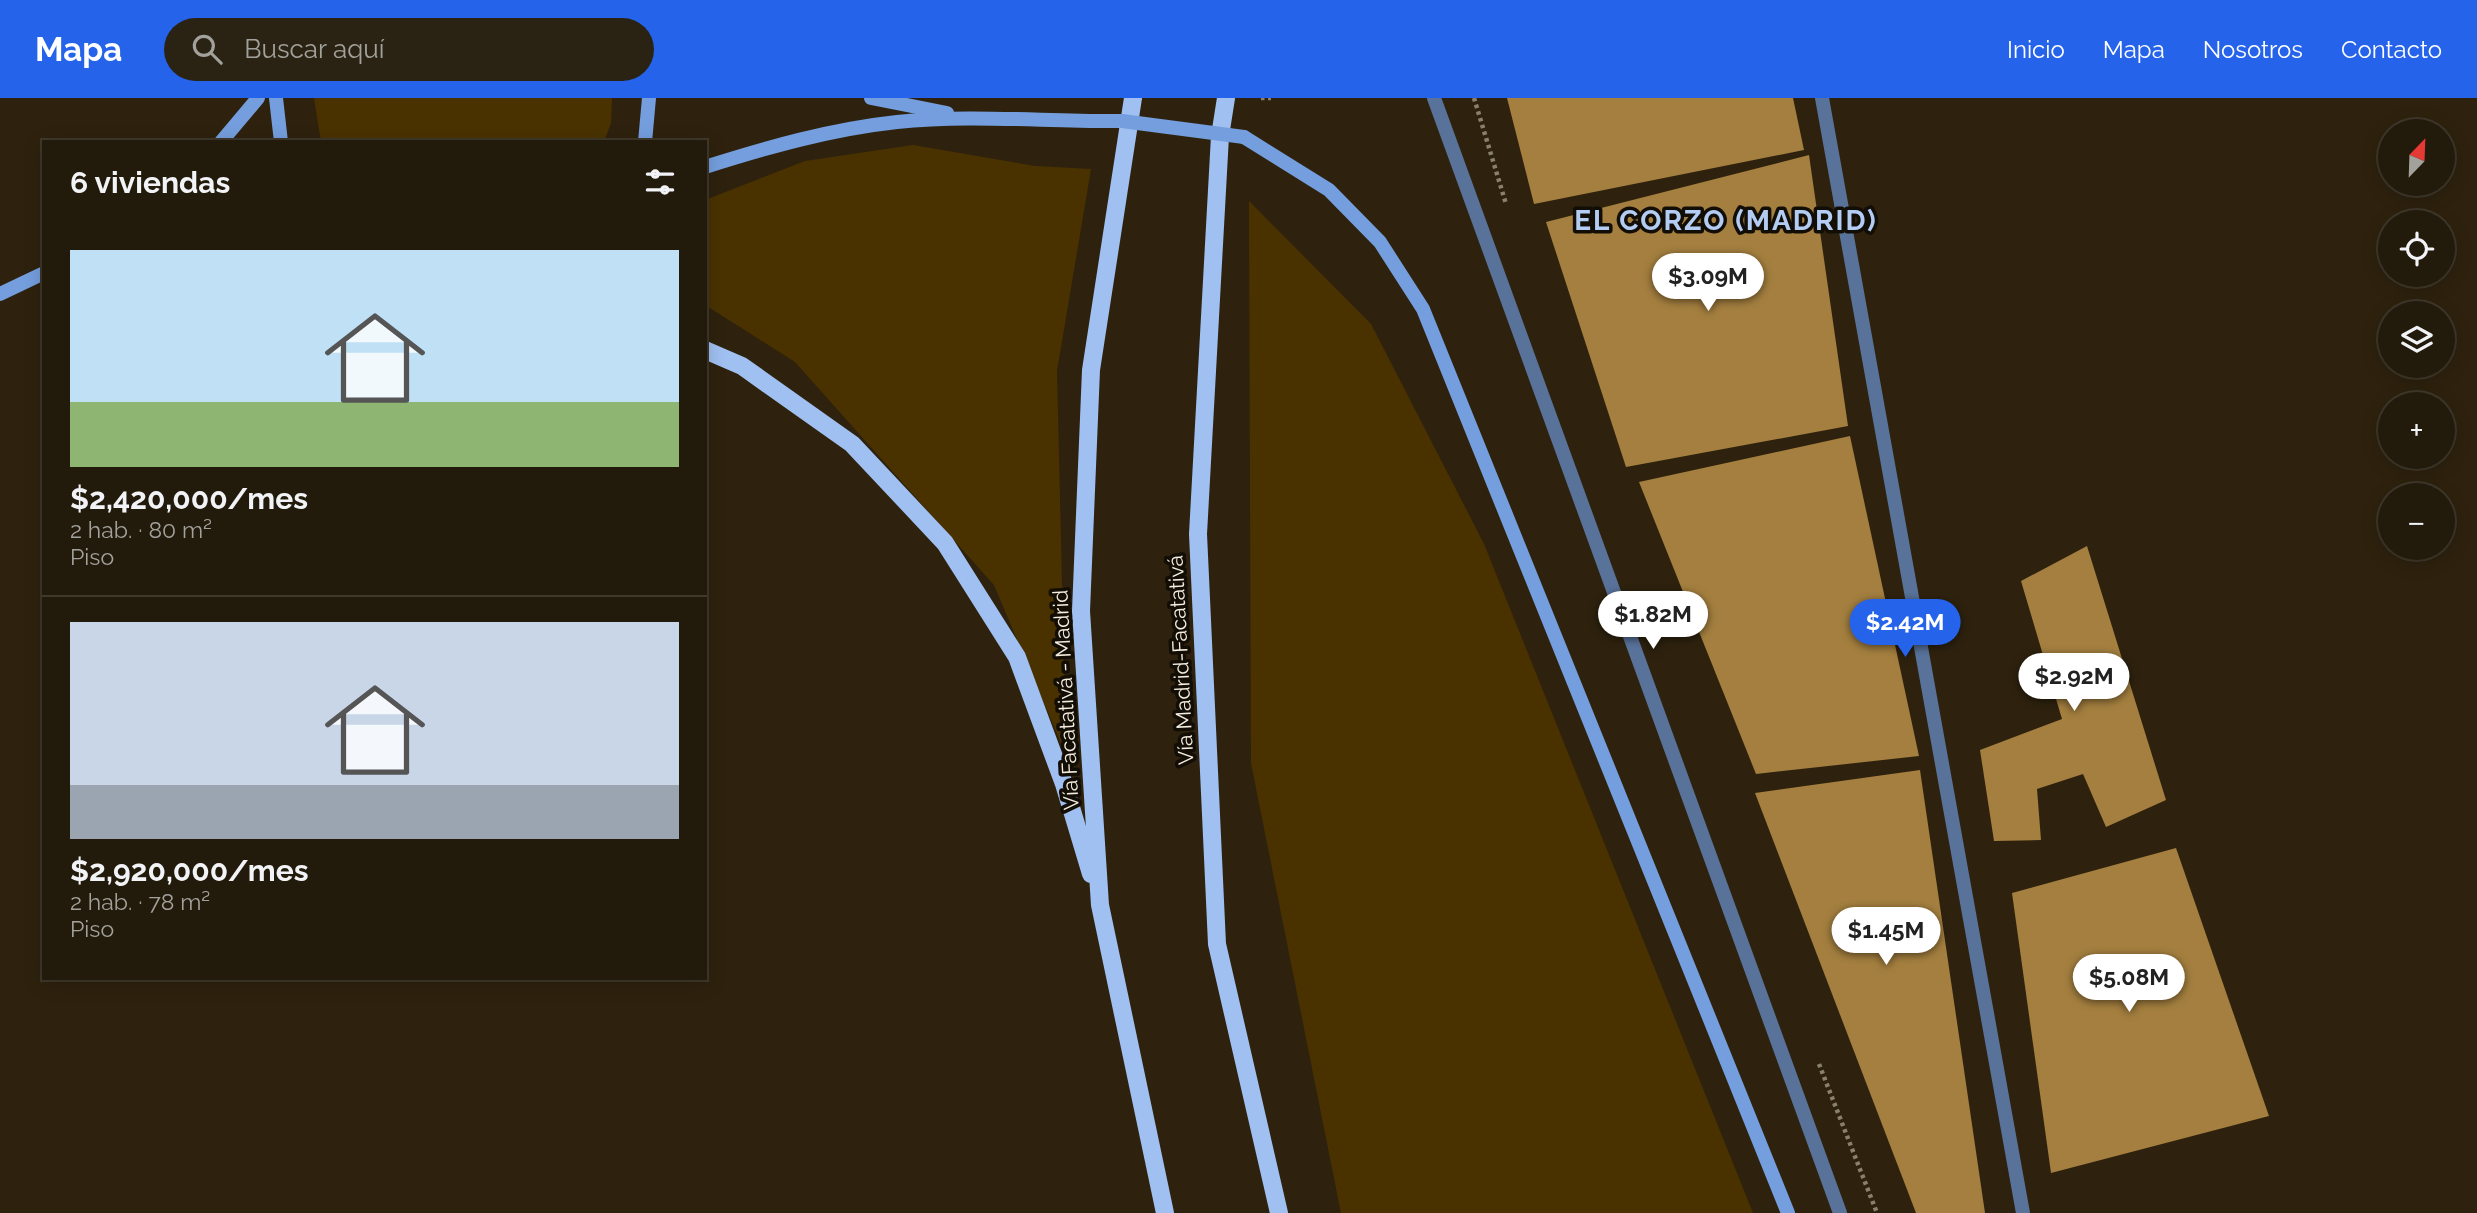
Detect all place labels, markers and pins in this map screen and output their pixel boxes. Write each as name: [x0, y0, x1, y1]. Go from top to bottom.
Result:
pin: $3.09M: [1651, 254, 1765, 313]
pin: $1.82M: [1596, 592, 1710, 651]
pin: $2.42M: [1848, 600, 1962, 659]
pin: $2.92M: [2017, 654, 2131, 713]
pin: $1.45M: [1829, 908, 1943, 967]
pin: $5.08M: [2072, 954, 2186, 1014]

